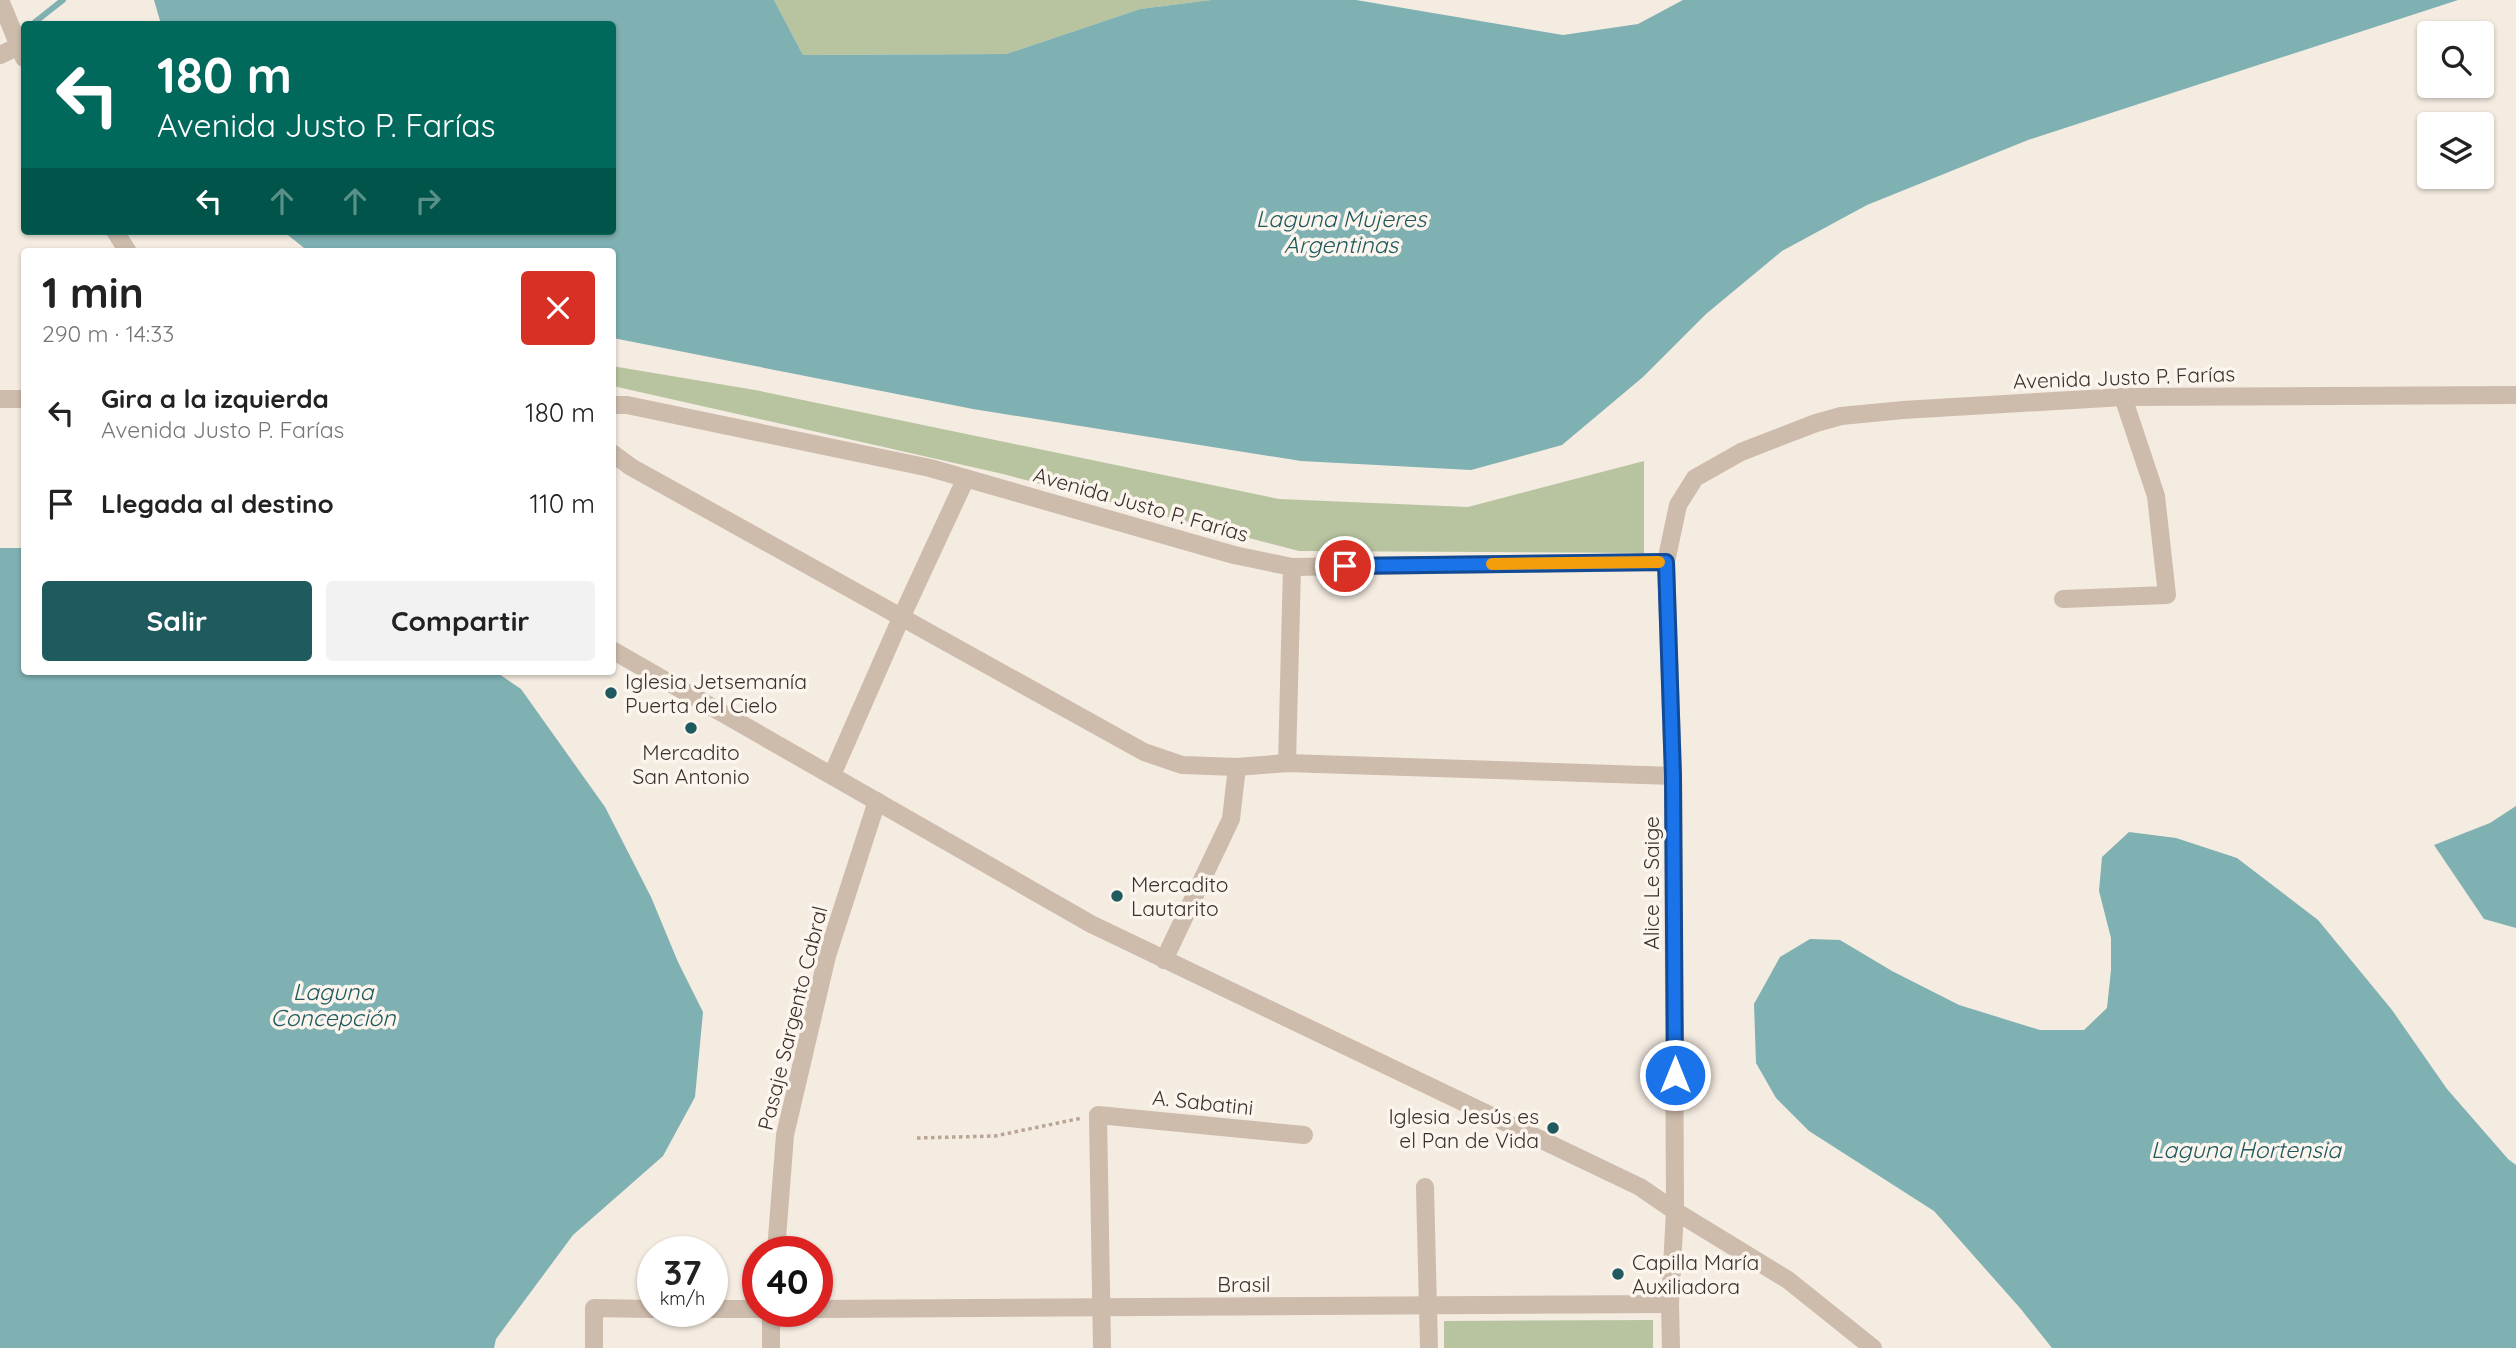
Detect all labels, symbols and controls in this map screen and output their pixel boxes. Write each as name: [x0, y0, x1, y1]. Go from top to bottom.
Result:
map controls: [2417, 21, 2494, 189]
button: search: [2417, 21, 2494, 98]
text: 180 m: [157, 44, 292, 105]
icon: left: [42, 49, 133, 140]
text: Avenida Justo P. Farías: [157, 105, 496, 145]
button: layers: [2417, 112, 2494, 189]
icon: left: [190, 182, 228, 220]
icon: ahead: [263, 182, 301, 220]
icon: ahead: [336, 182, 374, 220]
icon: right: [409, 182, 447, 220]
water label: Laguna Mujeres Argentinas: [1256, 204, 1428, 259]
text: 1 min: [42, 266, 144, 319]
button: close: [521, 271, 595, 345]
text: 290 m · 14:33: [42, 319, 174, 348]
street label: Avenida Justo P. Farías: [2012, 360, 2236, 394]
text: Gira a la izquierda: [101, 382, 329, 415]
icon: left: [42, 394, 80, 432]
text: 180 m: [525, 396, 595, 429]
text: Avenida Justo P. Farías: [101, 415, 344, 444]
street label: Avenida Justo P. Farías: [1031, 461, 1251, 547]
icon: arrive: [42, 485, 80, 523]
text: Llegada al destino: [101, 487, 334, 520]
text: 110 m: [529, 487, 595, 520]
pin: [1315, 536, 1375, 596]
icon: arrive: [1326, 547, 1364, 585]
button: Salir: [42, 581, 312, 661]
button: Compartir: [326, 581, 595, 661]
place label: Iglesia Jetsemanía Puerta del Cielo: [625, 668, 807, 718]
marker: Iglesia Jetsemanía Puerta del Cielo: [603, 685, 619, 701]
marker: Mercadito San Antonio: [683, 720, 699, 736]
place label: Mercadito San Antonio: [632, 739, 750, 789]
street label: Alice Le Saige: [1638, 816, 1664, 950]
place label: Mercadito Lautarito: [1131, 871, 1228, 921]
marker: Mercadito Lautarito: [1109, 888, 1125, 904]
street label: Pasaje Sargento Cabral: [752, 903, 832, 1133]
water label: Laguna Concepción: [270, 977, 396, 1032]
position arrow: [1638, 1038, 1712, 1112]
street label: A. Sabatini: [1151, 1084, 1255, 1120]
place label: Iglesia Jesús es el Pan de Vida: [1388, 1103, 1539, 1153]
marker: Iglesia Jesús es el Pan de Vida: [1545, 1120, 1561, 1136]
water label: Laguna Hortensia: [2151, 1135, 2342, 1164]
speed limit sign: 40: [742, 1236, 833, 1327]
place label: Capilla María Auxiliadora: [1632, 1249, 1759, 1299]
text: 37: [663, 1250, 702, 1294]
marker: Capilla María Auxiliadora: [1610, 1266, 1626, 1282]
street label: Brasil: [1217, 1271, 1271, 1297]
text: km/h: [660, 1287, 705, 1310]

